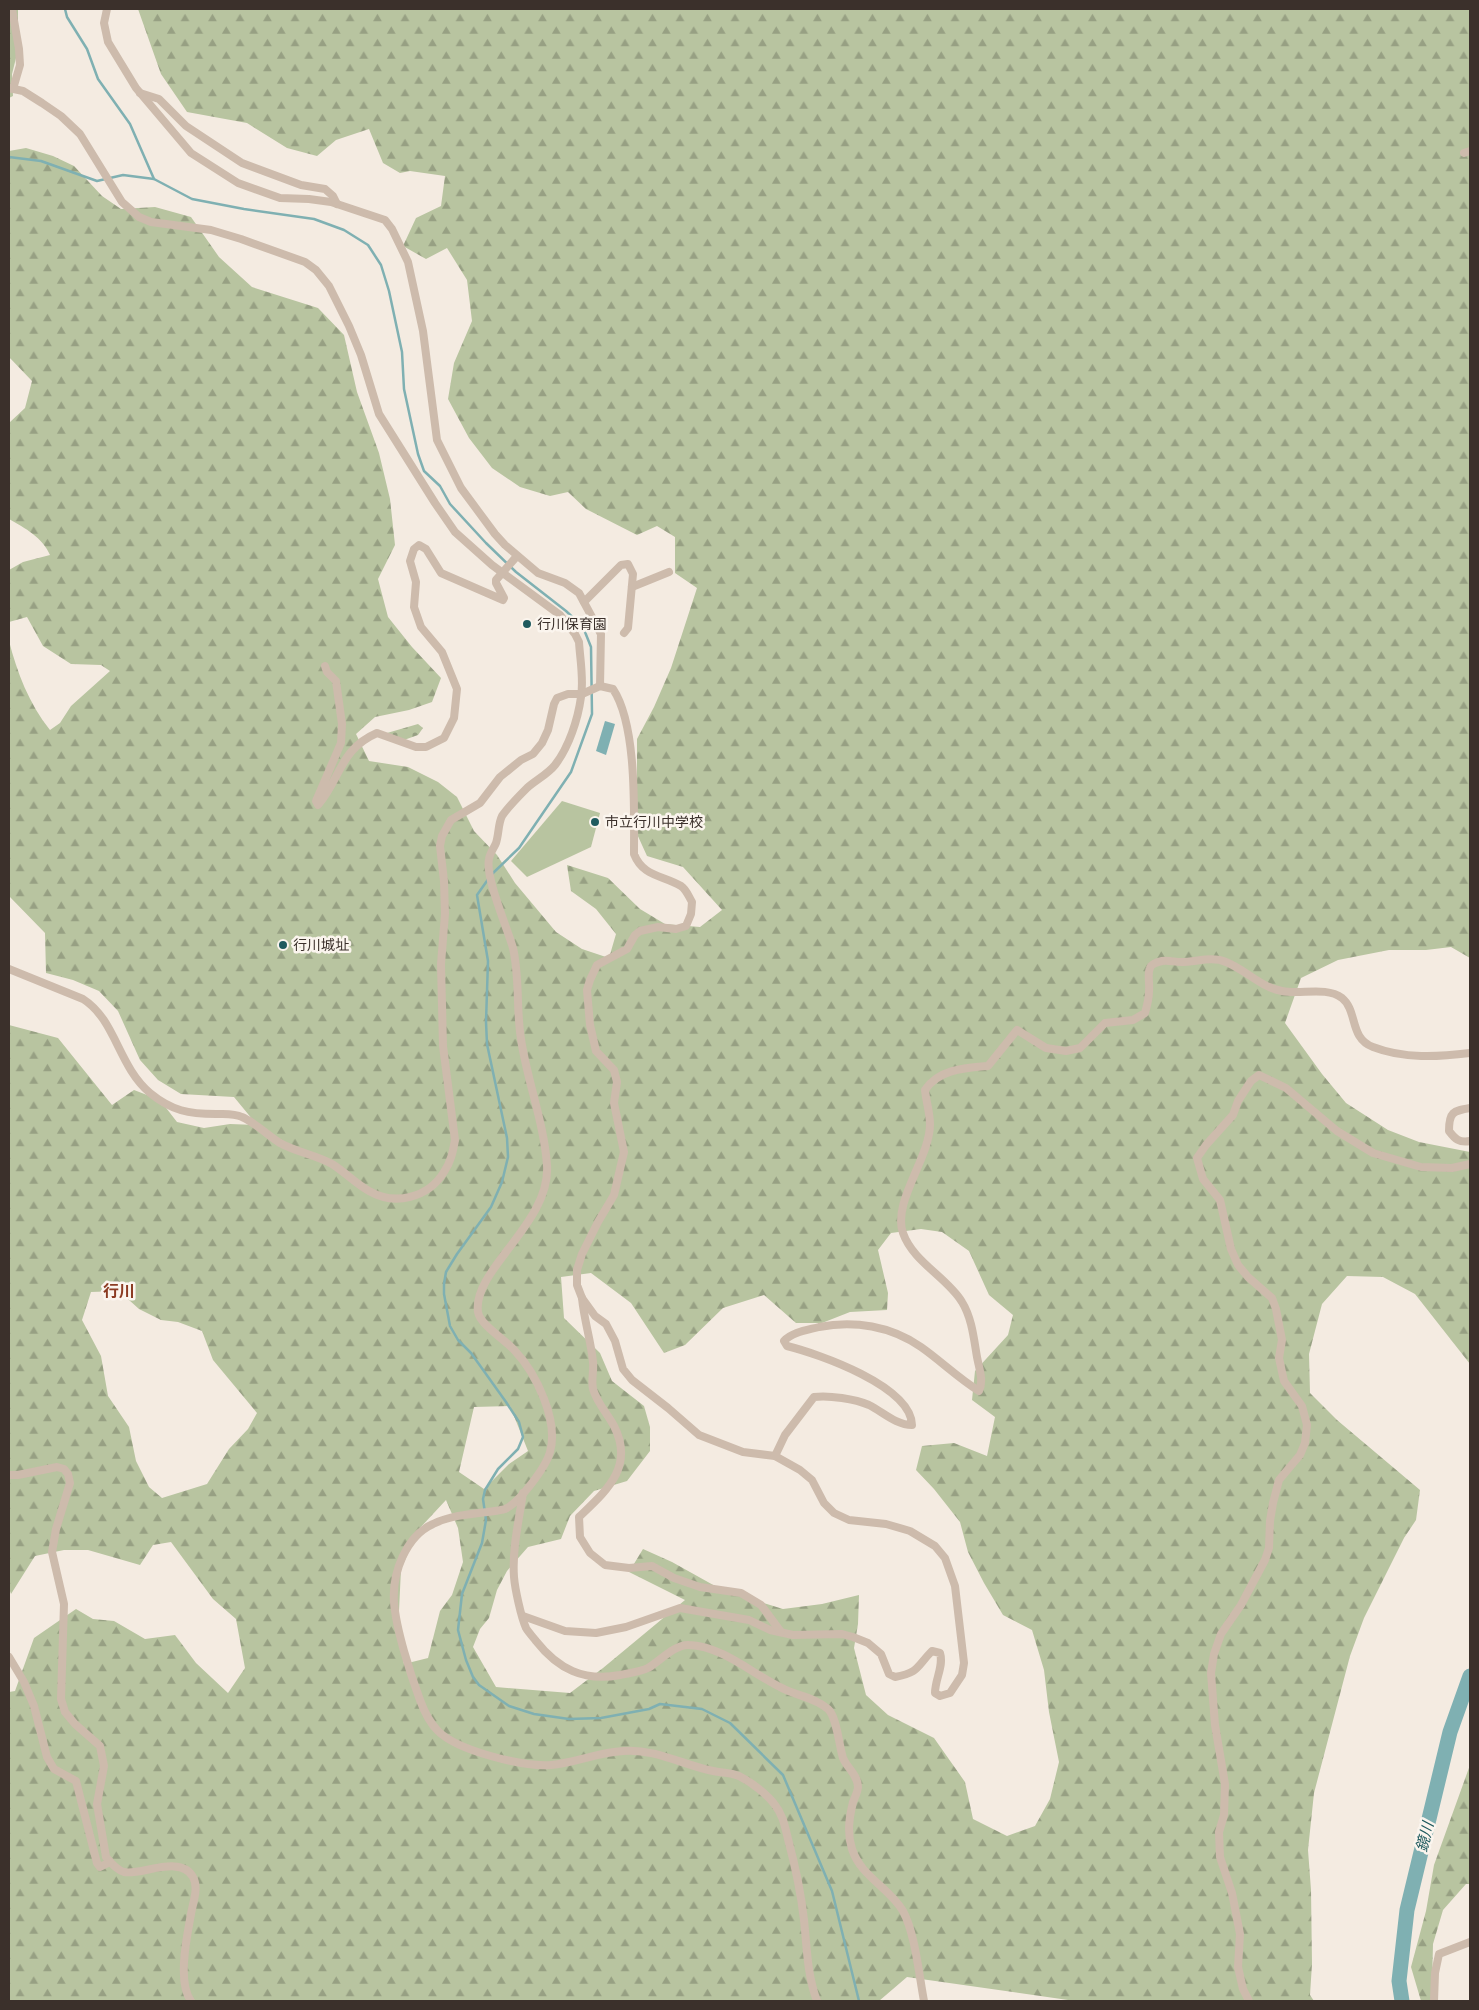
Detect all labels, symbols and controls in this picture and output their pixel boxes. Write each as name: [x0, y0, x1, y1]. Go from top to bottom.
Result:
place label: 行川保育園: [537, 614, 607, 633]
marker: 行川保育園: [521, 618, 533, 630]
place label: 市立行川中学校: [605, 812, 703, 831]
marker: 市立行川中学校: [589, 816, 601, 828]
place label: 行川城址: [293, 935, 349, 954]
marker: 行川城址: [277, 939, 289, 951]
district label: 行川: [103, 1280, 135, 1302]
water label: 鏡川: [1411, 1818, 1438, 1854]

